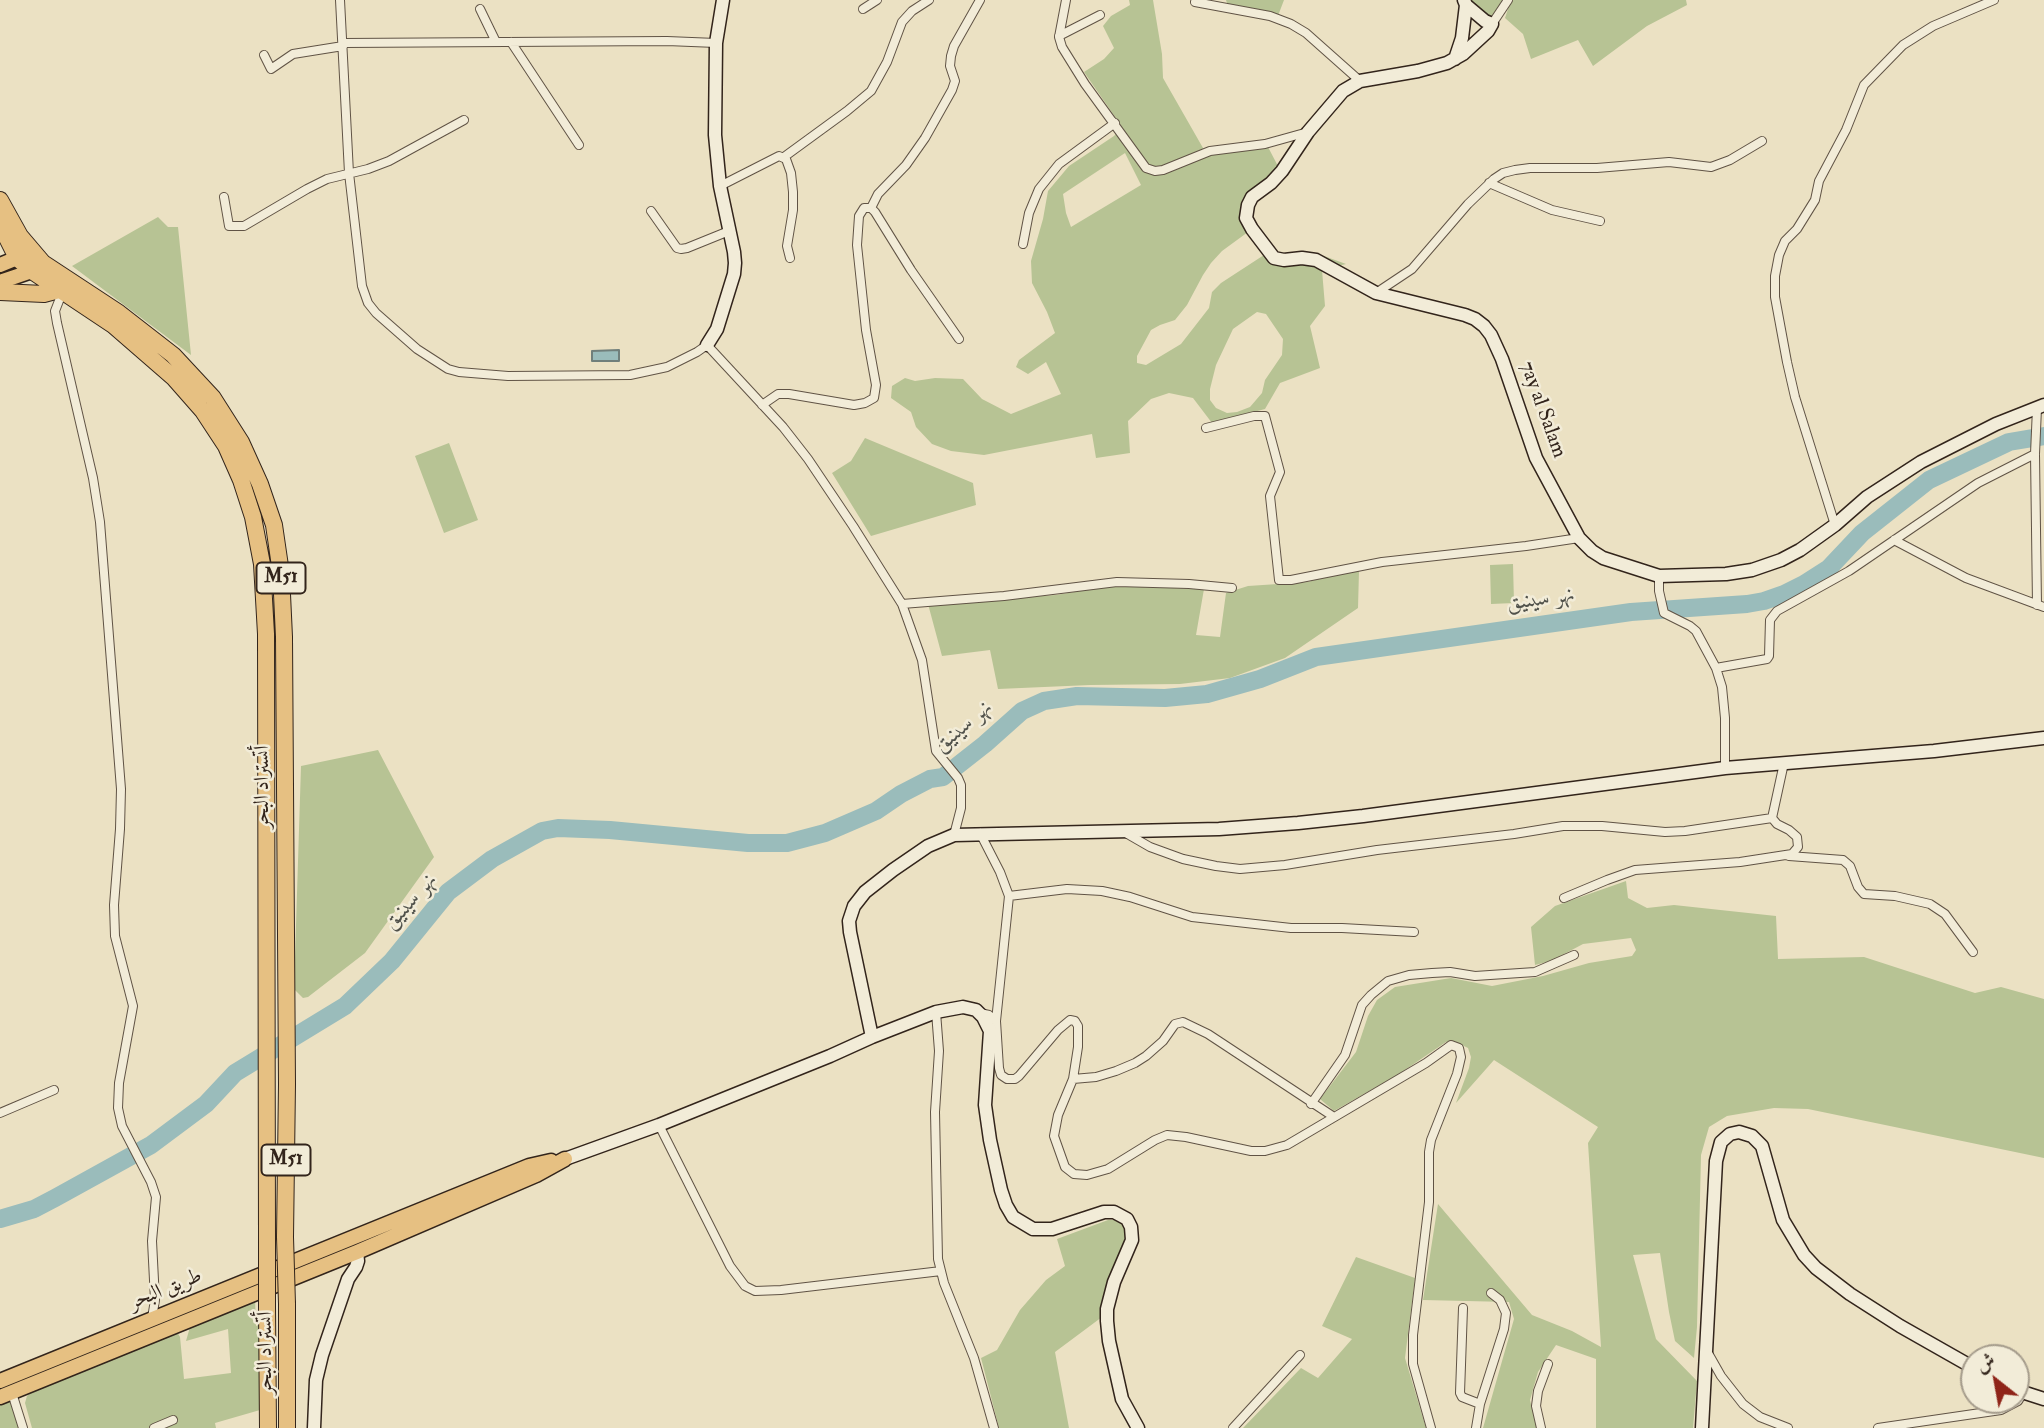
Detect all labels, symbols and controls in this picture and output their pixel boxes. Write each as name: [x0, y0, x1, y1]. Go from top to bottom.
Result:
street label: 7ay al Salam: [1513, 358, 1571, 462]
road number: M51: [256, 562, 306, 594]
water label: نهر سينيق: [1505, 582, 1577, 618]
water label: نهر سينيق: [929, 694, 999, 760]
street label: أتستراد البحر: [250, 745, 276, 829]
water label: نهر سينيق: [378, 867, 444, 937]
road number: M51: [262, 1144, 310, 1176]
street label: طريق البحر: [126, 1264, 206, 1316]
street label: أتستراد البحر: [253, 1311, 279, 1395]
north arrow: [1960, 1344, 2030, 1414]
text: ش: [1971, 1348, 1999, 1378]

